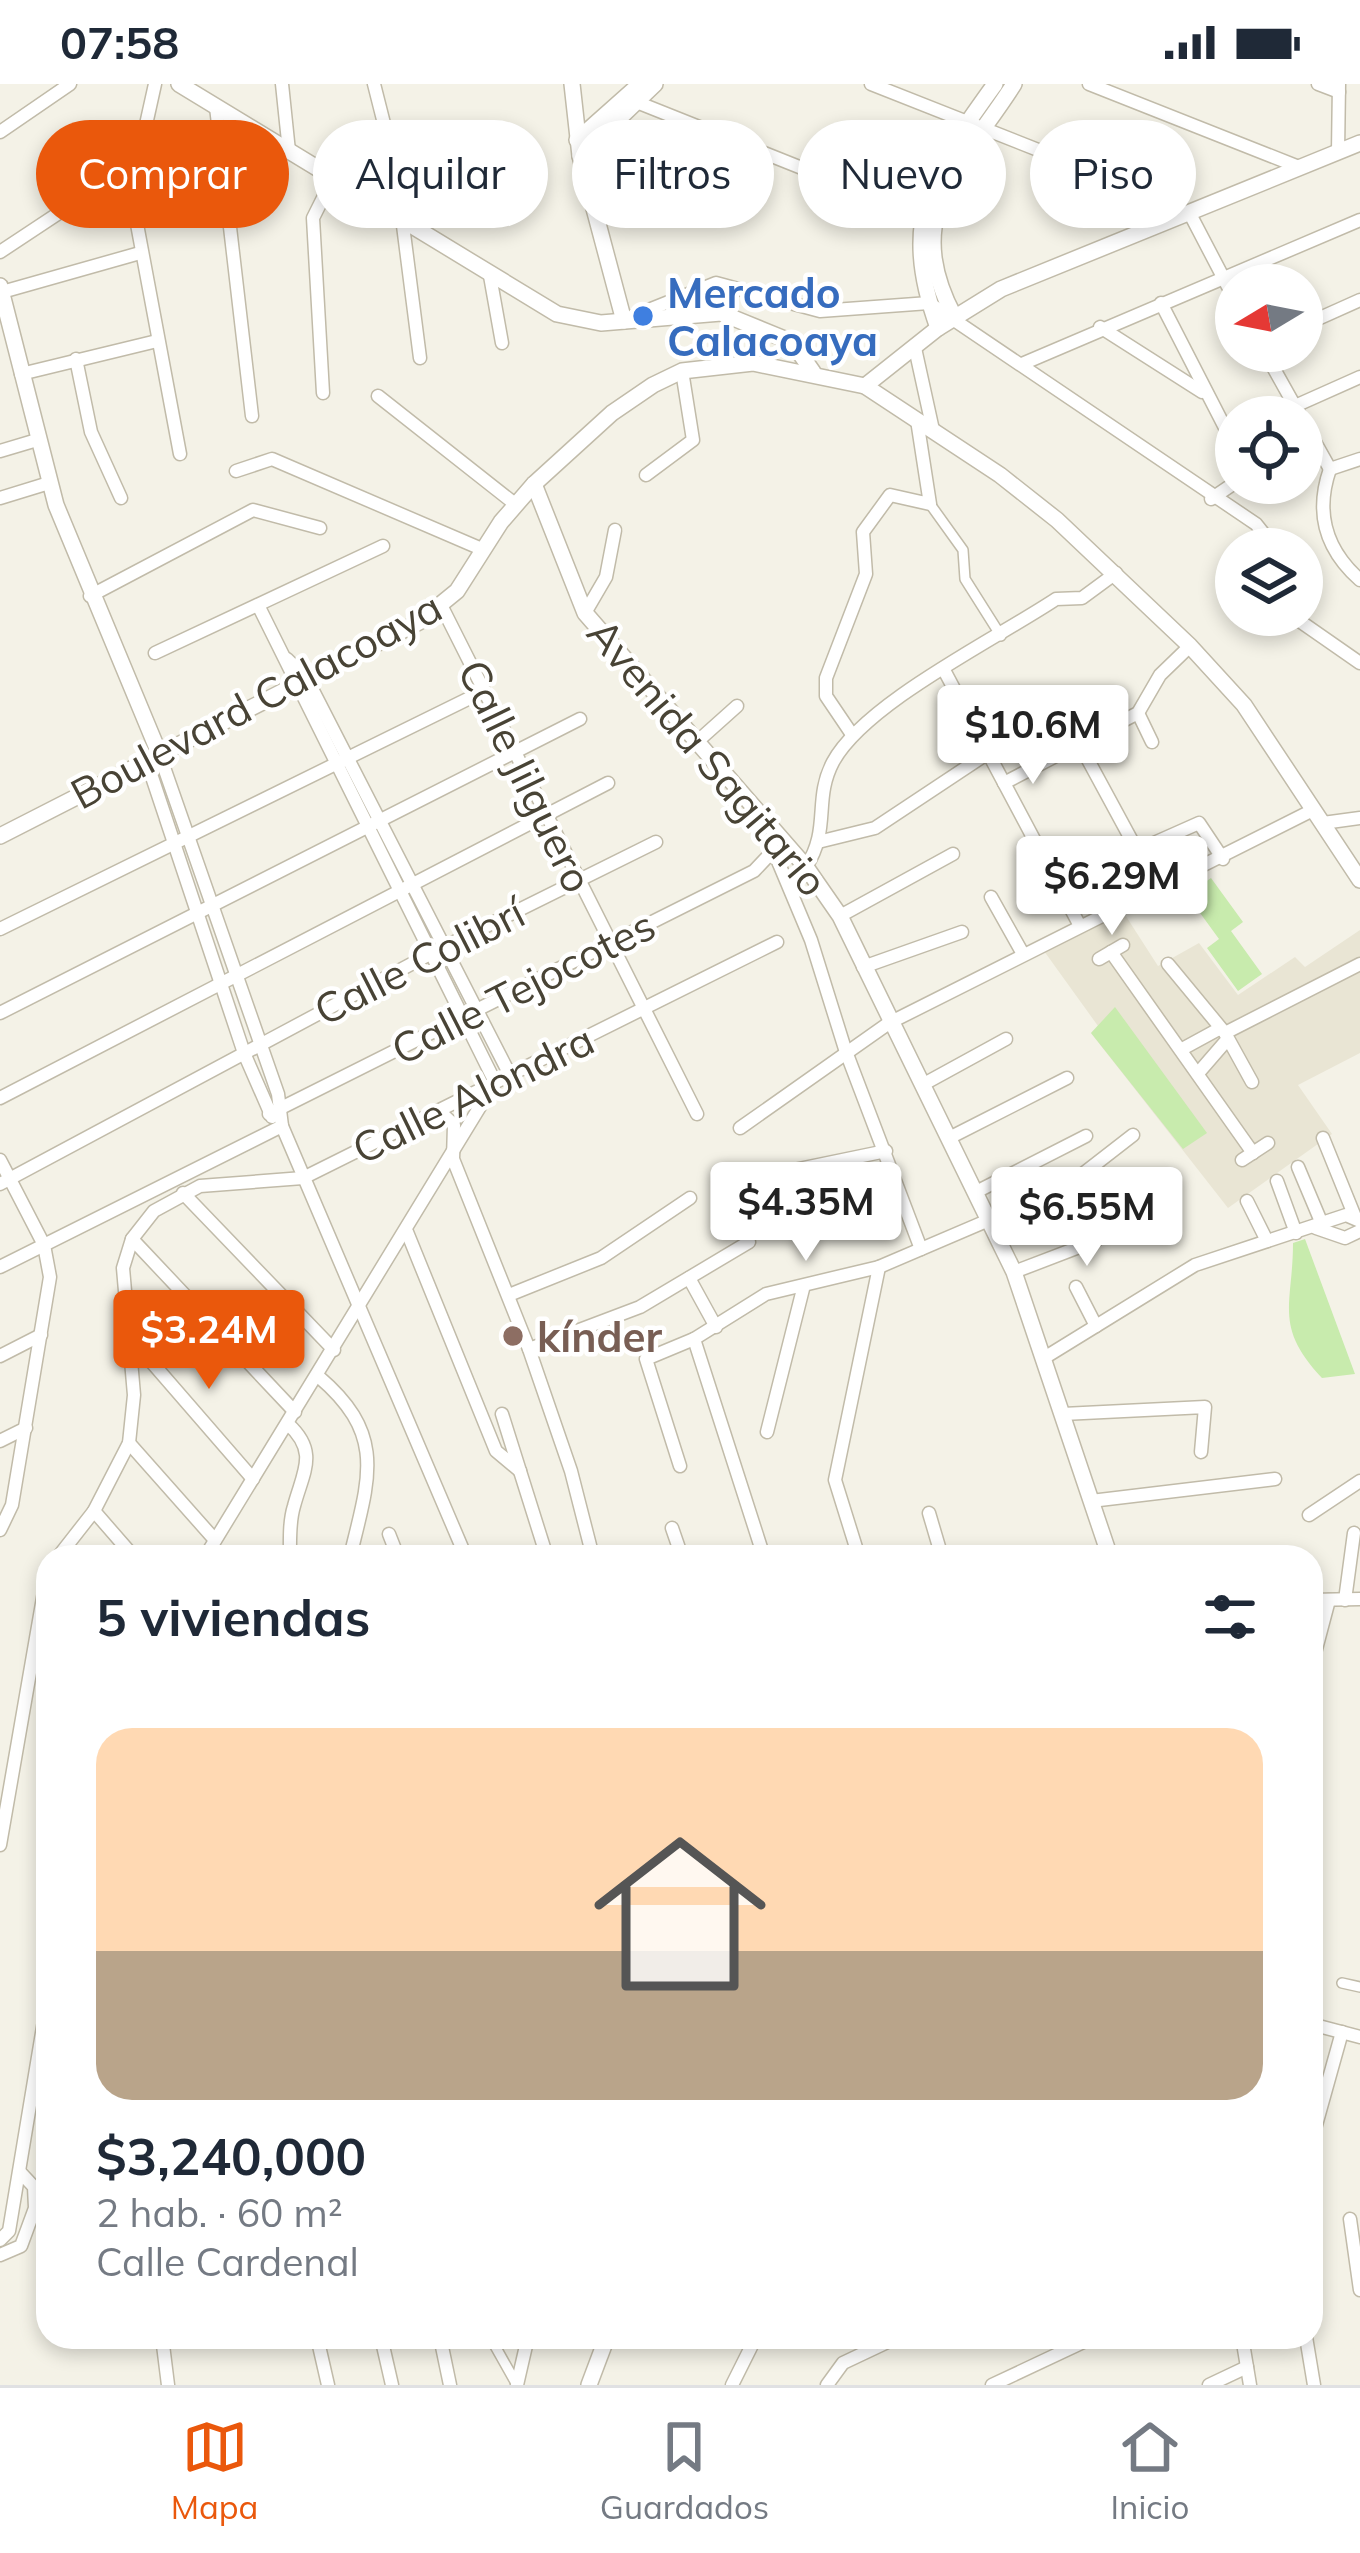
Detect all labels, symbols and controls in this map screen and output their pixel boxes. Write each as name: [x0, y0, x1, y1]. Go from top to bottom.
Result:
text: 07:58: [60, 14, 179, 70]
chip: Comprar: [36, 120, 289, 228]
chip: Alquilar: [313, 120, 548, 228]
chip: Filtros: [572, 120, 774, 228]
chip: Nuevo: [798, 120, 1006, 228]
chip: Piso: [1030, 120, 1196, 228]
north arrow: [1215, 264, 1323, 372]
map controls: [1215, 264, 1323, 636]
place label: Mercado Calacoaya: [667, 266, 878, 367]
marker: Mercado Calacoaya: [630, 303, 656, 329]
button: locate: [1215, 396, 1323, 504]
button: layers: [1215, 528, 1323, 636]
street label: Boulevard Calacoaya: [61, 580, 451, 820]
street label: Avenida Sagitario: [576, 607, 840, 907]
street label: Calle Jilguero: [447, 651, 605, 901]
pin: $10.6M: [935, 685, 1131, 787]
text: $10.6M: [964, 699, 1102, 748]
pin: $6.29M: [1014, 836, 1210, 938]
text: $6.29M: [1043, 850, 1181, 899]
street label: Calle Colibrí: [305, 885, 535, 1037]
street label: Calle Tejocotes: [383, 898, 663, 1076]
street label: Calle Alondra: [344, 1013, 602, 1175]
pin: $4.35M: [708, 1162, 904, 1264]
pin: $6.55M: [989, 1167, 1185, 1269]
text: $4.35M: [737, 1176, 875, 1225]
text: $6.55M: [1018, 1181, 1156, 1230]
pin: $3.24M: [111, 1290, 307, 1392]
text: $3.24M: [140, 1304, 278, 1353]
place label: kínder: [537, 1310, 663, 1363]
marker: kínder: [500, 1323, 526, 1349]
icon: filters: [1197, 1584, 1263, 1650]
text: 5 viviendas: [96, 1585, 370, 1649]
icon: home: [572, 1806, 788, 2022]
text: $3,240,000: [96, 2124, 366, 2188]
text: 2 hab. · 60 m²: [96, 2188, 343, 2237]
text: Calle Cardenal: [96, 2237, 359, 2286]
tab: Mapa: [171, 2414, 258, 2527]
tab: Guardados: [600, 2414, 769, 2527]
tab: Inicio: [1111, 2414, 1189, 2527]

